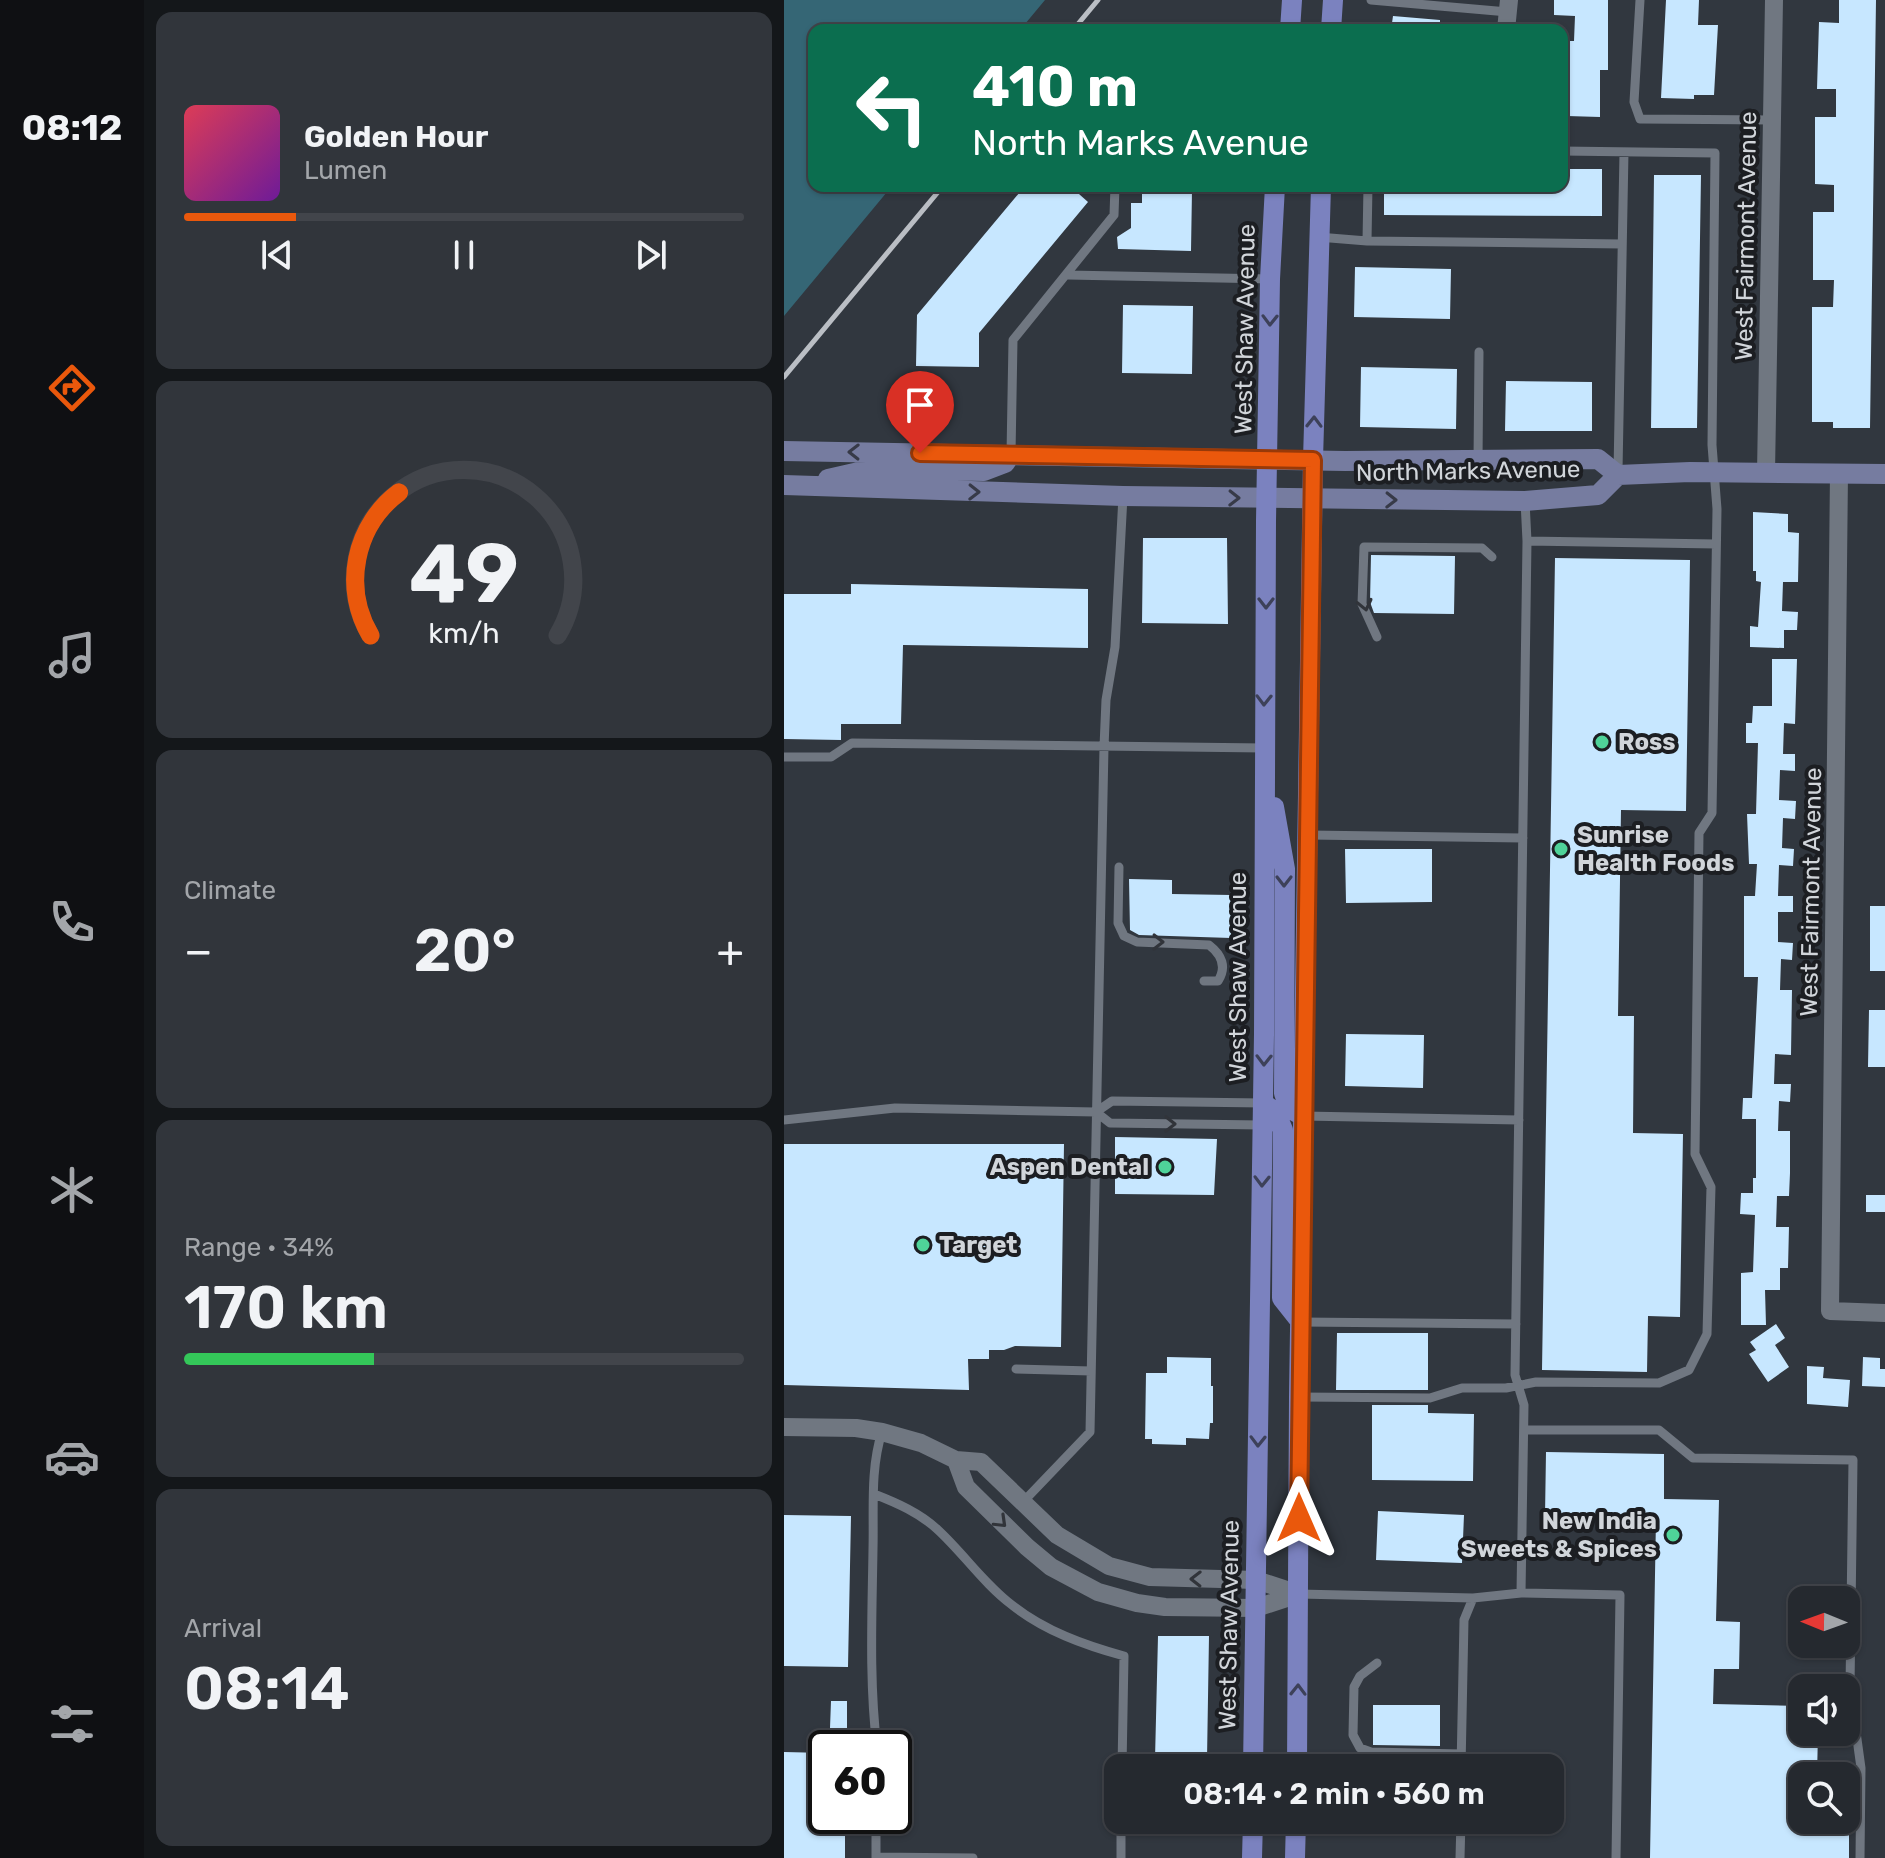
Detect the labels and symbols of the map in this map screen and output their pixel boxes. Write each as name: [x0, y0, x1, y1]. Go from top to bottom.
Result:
street label: West Fairmont Avenue: [1730, 111, 1762, 361]
street label: West Shaw Avenue: [1229, 224, 1261, 434]
one-way arrow: [1261, 314, 1278, 327]
pin: [886, 371, 954, 453]
one-way arrow: [1305, 415, 1323, 428]
one-way arrow: [847, 443, 860, 461]
street label: North Marks Avenue: [1355, 455, 1581, 487]
one-way arrow: [968, 483, 981, 501]
one-way arrow: [1228, 489, 1241, 507]
one-way arrow: [1385, 492, 1398, 509]
one-way arrow: [1257, 597, 1274, 610]
one-way arrow: [1356, 598, 1373, 611]
one-way arrow: [1256, 694, 1273, 707]
place label: Ross: [1618, 728, 1676, 756]
marker: Ross: [1593, 733, 1611, 751]
street label: West Fairmont Avenue: [1795, 767, 1827, 1017]
place label: Sunrise Health Foods: [1577, 821, 1734, 877]
marker: Sunrise Health Foods: [1552, 840, 1570, 858]
street label: West Shaw Avenue: [1224, 872, 1252, 1082]
one-way arrow: [1275, 875, 1293, 888]
one-way arrow: [1152, 934, 1165, 951]
one-way arrow: [1255, 1054, 1272, 1067]
one-way arrow: [1164, 1115, 1177, 1133]
place label: Aspen Dental: [990, 1153, 1149, 1181]
marker: Aspen Dental: [1156, 1158, 1174, 1176]
one-way arrow: [1253, 1175, 1270, 1188]
place label: Target: [939, 1231, 1018, 1259]
marker: Target: [914, 1236, 932, 1254]
one-way arrow: [1249, 1435, 1267, 1448]
position arrow: [1257, 1476, 1341, 1560]
place label: New India Sweets & Spices: [1461, 1507, 1657, 1563]
one-way arrow: [992, 1513, 1006, 1527]
street label: West Shaw Avenue: [1213, 1520, 1245, 1730]
marker: New India Sweets & Spices: [1664, 1526, 1682, 1544]
one-way arrow: [1189, 1570, 1202, 1588]
north arrow: [1788, 1586, 1860, 1658]
one-way arrow: [1289, 1683, 1307, 1696]
speed limit sign: 60: [808, 1730, 912, 1834]

